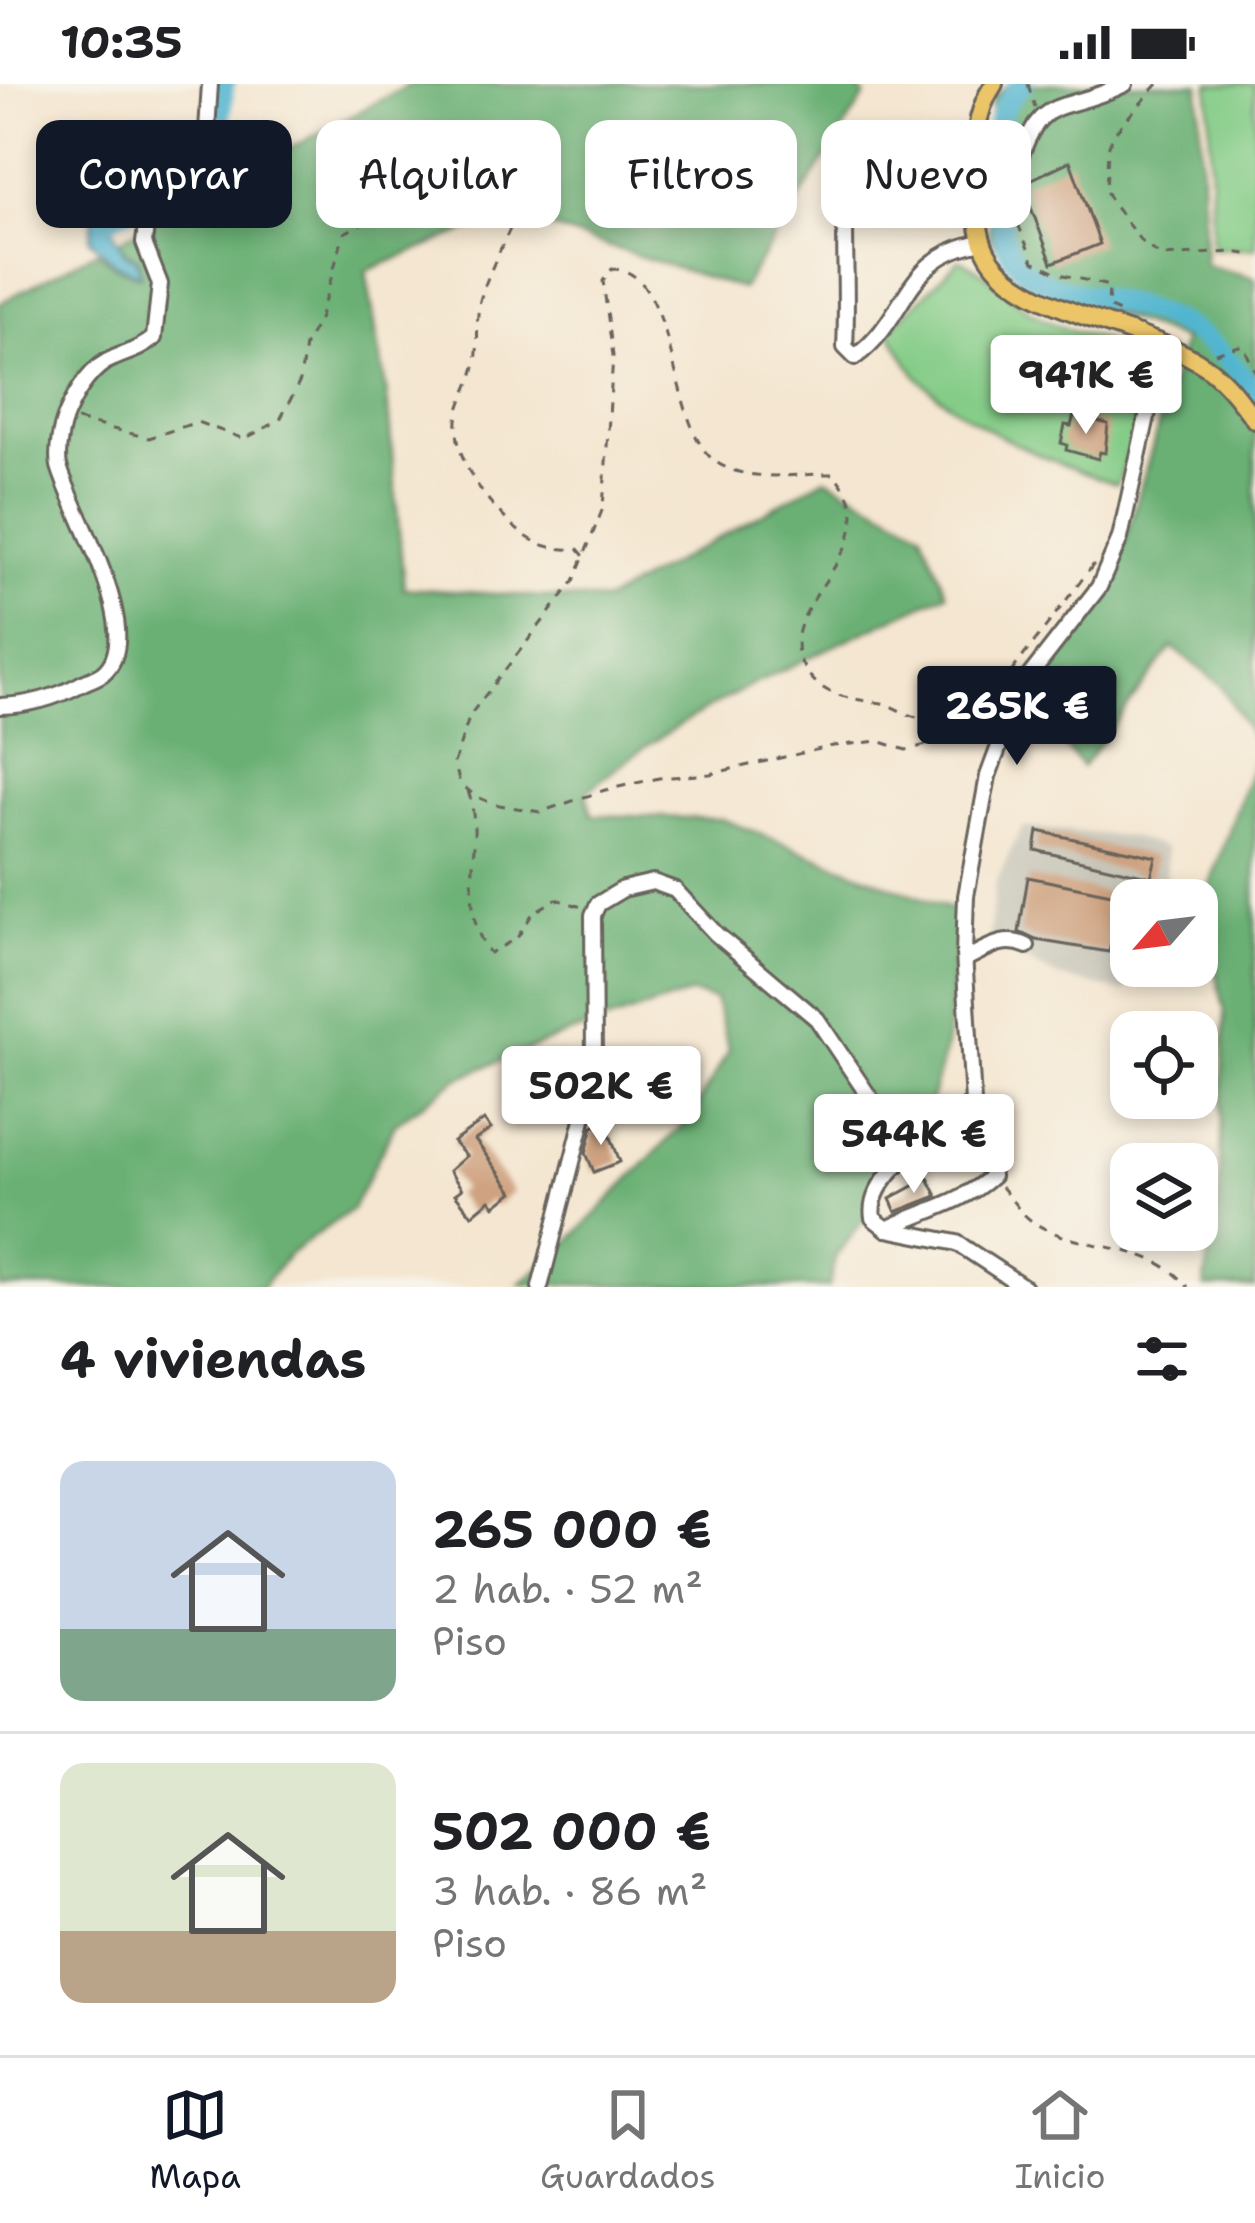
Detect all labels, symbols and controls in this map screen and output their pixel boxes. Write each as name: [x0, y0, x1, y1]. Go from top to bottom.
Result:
text: 10:35: [60, 12, 183, 72]
chip: Comprar: [36, 120, 292, 228]
chip: Alquilar: [316, 120, 561, 228]
chip: Filtros: [585, 120, 797, 228]
chip: Nuevo: [821, 120, 1031, 228]
pin: 941K €: [988, 335, 1184, 437]
text: 941K €: [1018, 348, 1154, 400]
pin: 265K €: [919, 666, 1115, 768]
text: 265K €: [944, 679, 1090, 731]
north arrow: [1110, 879, 1218, 987]
map controls: [1110, 879, 1218, 1251]
button: locate: [1110, 1011, 1218, 1119]
pin: 502K €: [503, 1046, 699, 1148]
text: 502K €: [529, 1059, 673, 1111]
pin: 544K €: [816, 1094, 1012, 1196]
text: 544K €: [841, 1107, 987, 1159]
button: layers: [1110, 1143, 1218, 1251]
text: 4 viviendas: [60, 1325, 366, 1393]
icon: filters: [1129, 1326, 1195, 1392]
text: 265 000 €: [432, 1495, 712, 1563]
icon: home: [156, 1509, 300, 1653]
text: 2 hab. · 52 m²: [432, 1563, 703, 1615]
text: Piso: [432, 1615, 507, 1667]
text: 502 000 €: [432, 1797, 711, 1865]
icon: home: [156, 1811, 300, 1955]
text: 3 hab. · 86 m²: [432, 1865, 707, 1917]
text: Piso: [432, 1917, 507, 1969]
tab: Mapa: [150, 2082, 241, 2199]
tab: Guardados: [540, 2082, 716, 2199]
tab: Inicio: [1015, 2082, 1105, 2199]

